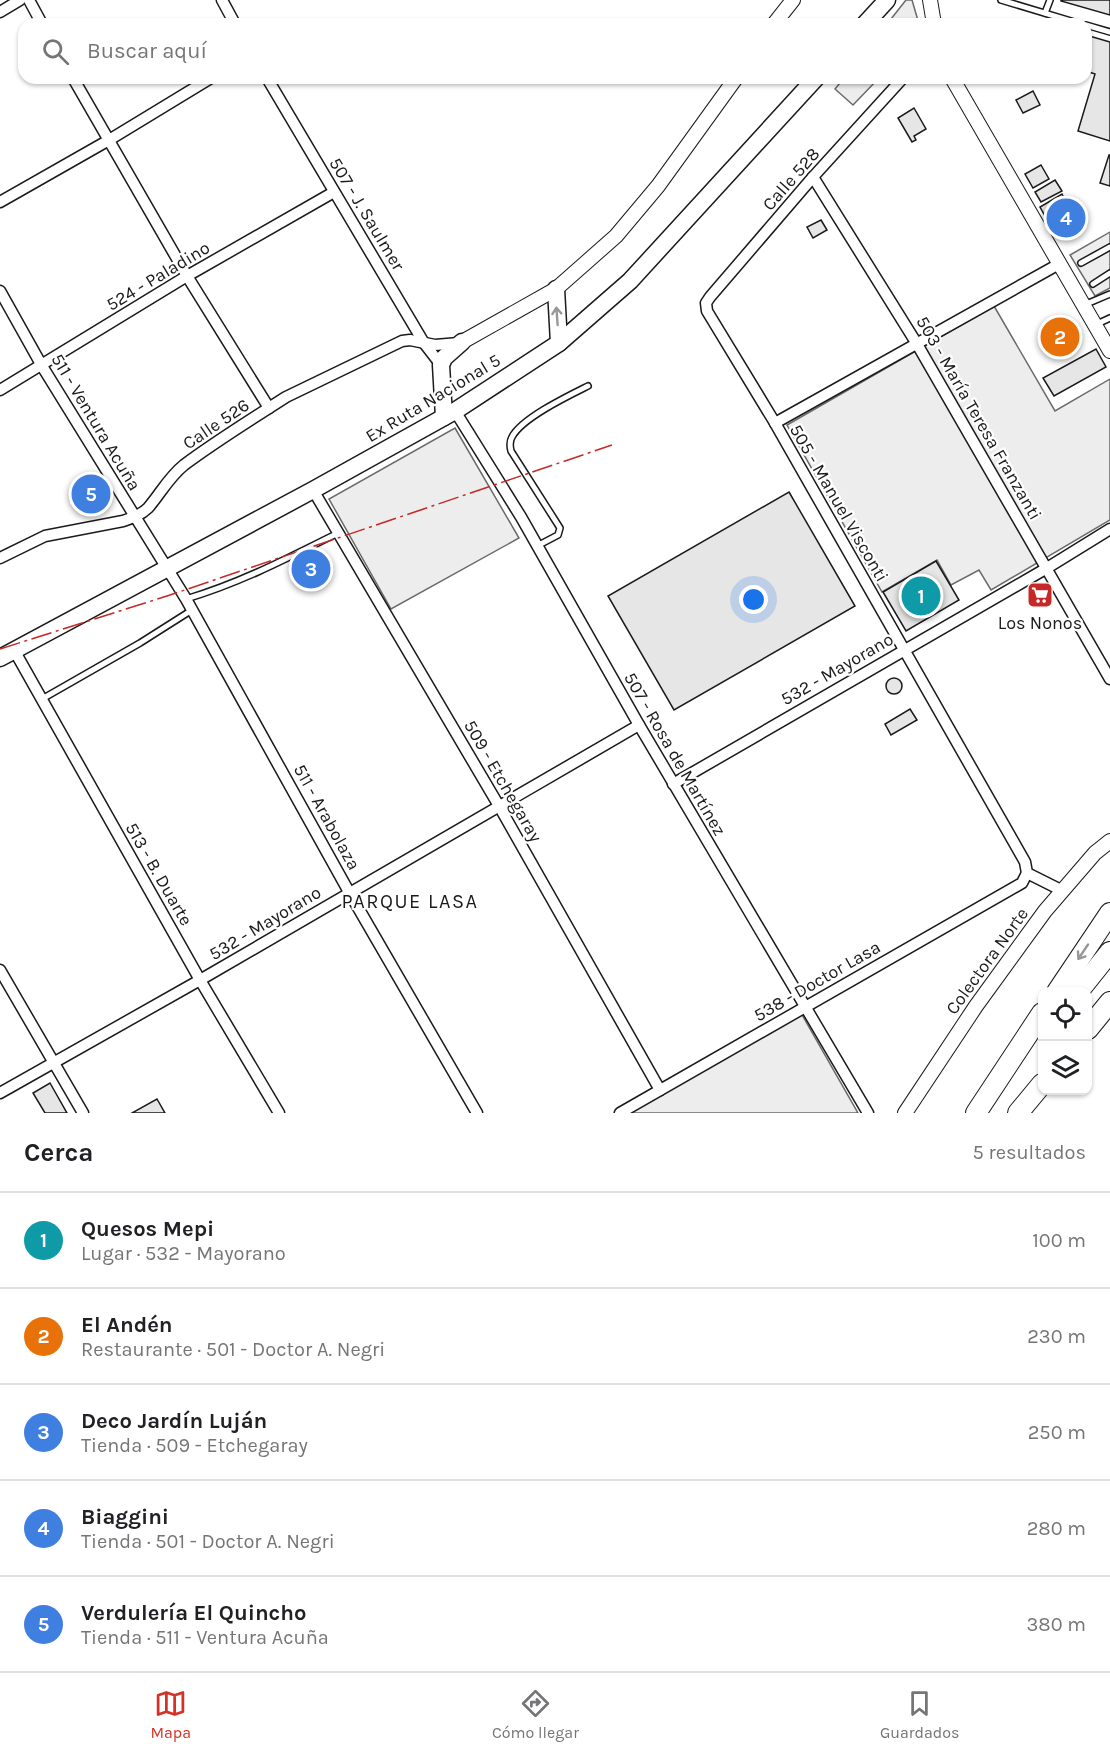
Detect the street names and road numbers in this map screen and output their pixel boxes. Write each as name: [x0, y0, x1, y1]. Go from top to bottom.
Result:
street label: Calle 528: [758, 143, 824, 215]
street label: 507 - J. Saulmer: [325, 153, 410, 275]
street label: 524 - Paladino: [102, 236, 214, 316]
street label: 503 - María Teresa Franzanti: [911, 312, 1047, 524]
street label: 511 - Ventura Acuña: [47, 349, 145, 495]
street label: Ex Ruta Nacional 5: [362, 349, 504, 447]
street label: Calle 526: [179, 394, 253, 454]
street label: 505 - Manuel Visconti: [785, 420, 893, 586]
street label: 532 - Mayorano: [777, 628, 897, 710]
street label: 507 - Rosa de Martínez: [619, 668, 731, 840]
street label: 509 - Etchegaray: [459, 716, 547, 846]
street label: 511 - Arabolaza: [289, 760, 365, 874]
street label: 513 - B. Duarte: [121, 819, 197, 929]
street label: 532 - Mayorano: [205, 881, 325, 965]
street label: Colectora Norte: [941, 903, 1033, 1019]
street label: 538 - Doctor Lasa: [750, 936, 884, 1026]

